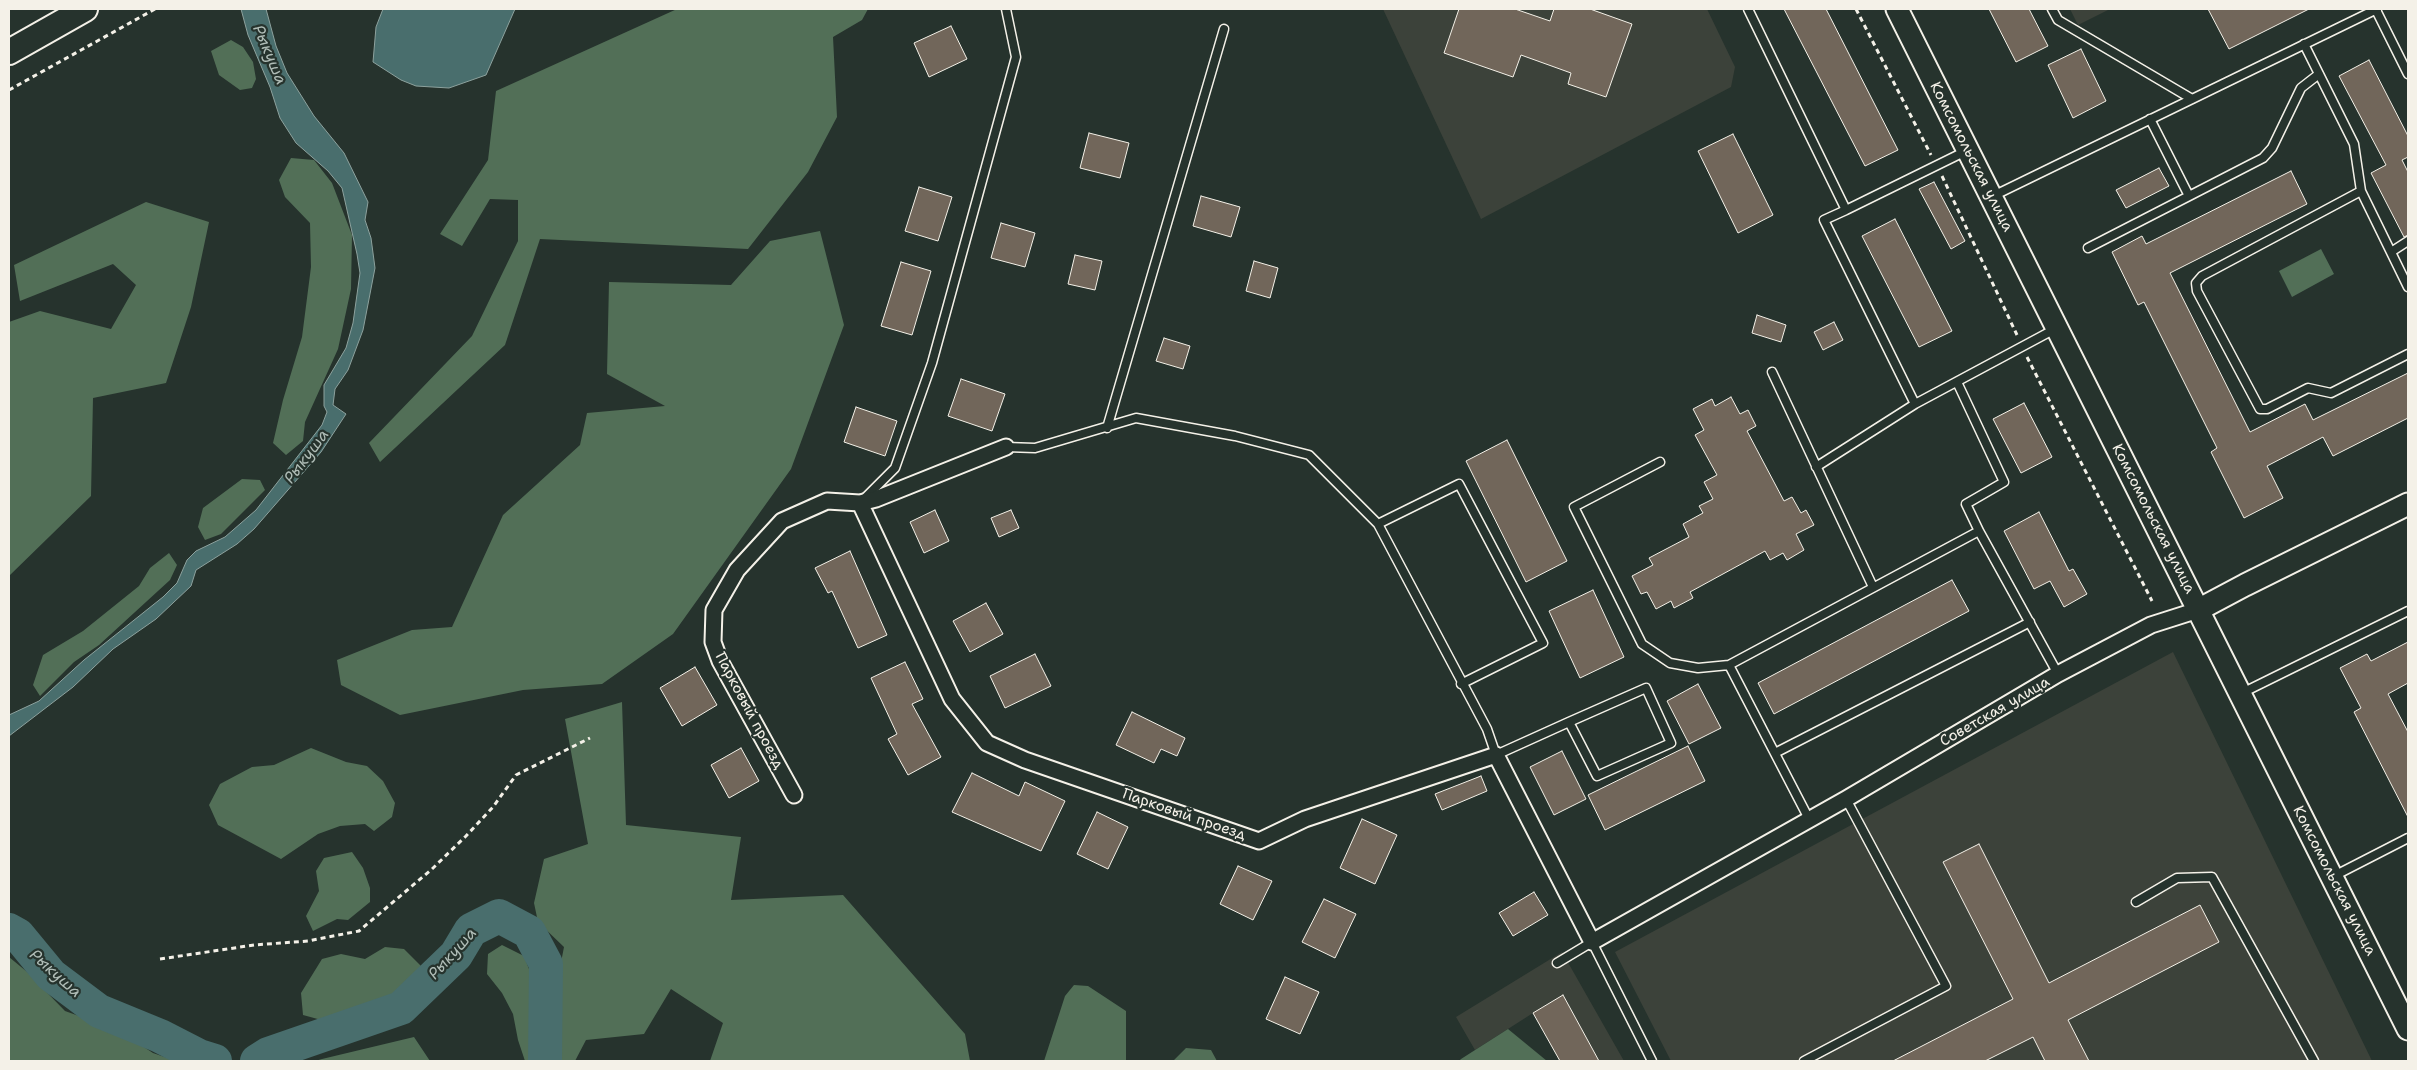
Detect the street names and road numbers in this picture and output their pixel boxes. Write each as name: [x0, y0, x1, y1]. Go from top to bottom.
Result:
street label: Комсомольская улица: [1925, 79, 2017, 235]
street label: Комсомольская улица: [2107, 441, 2199, 597]
street label: Парковый проезд: [711, 650, 787, 772]
street label: Советская улица: [1937, 673, 2053, 751]
street label: Парковый проезд: [1120, 785, 1248, 845]
street label: Комсомольская улица: [2288, 803, 2380, 959]

